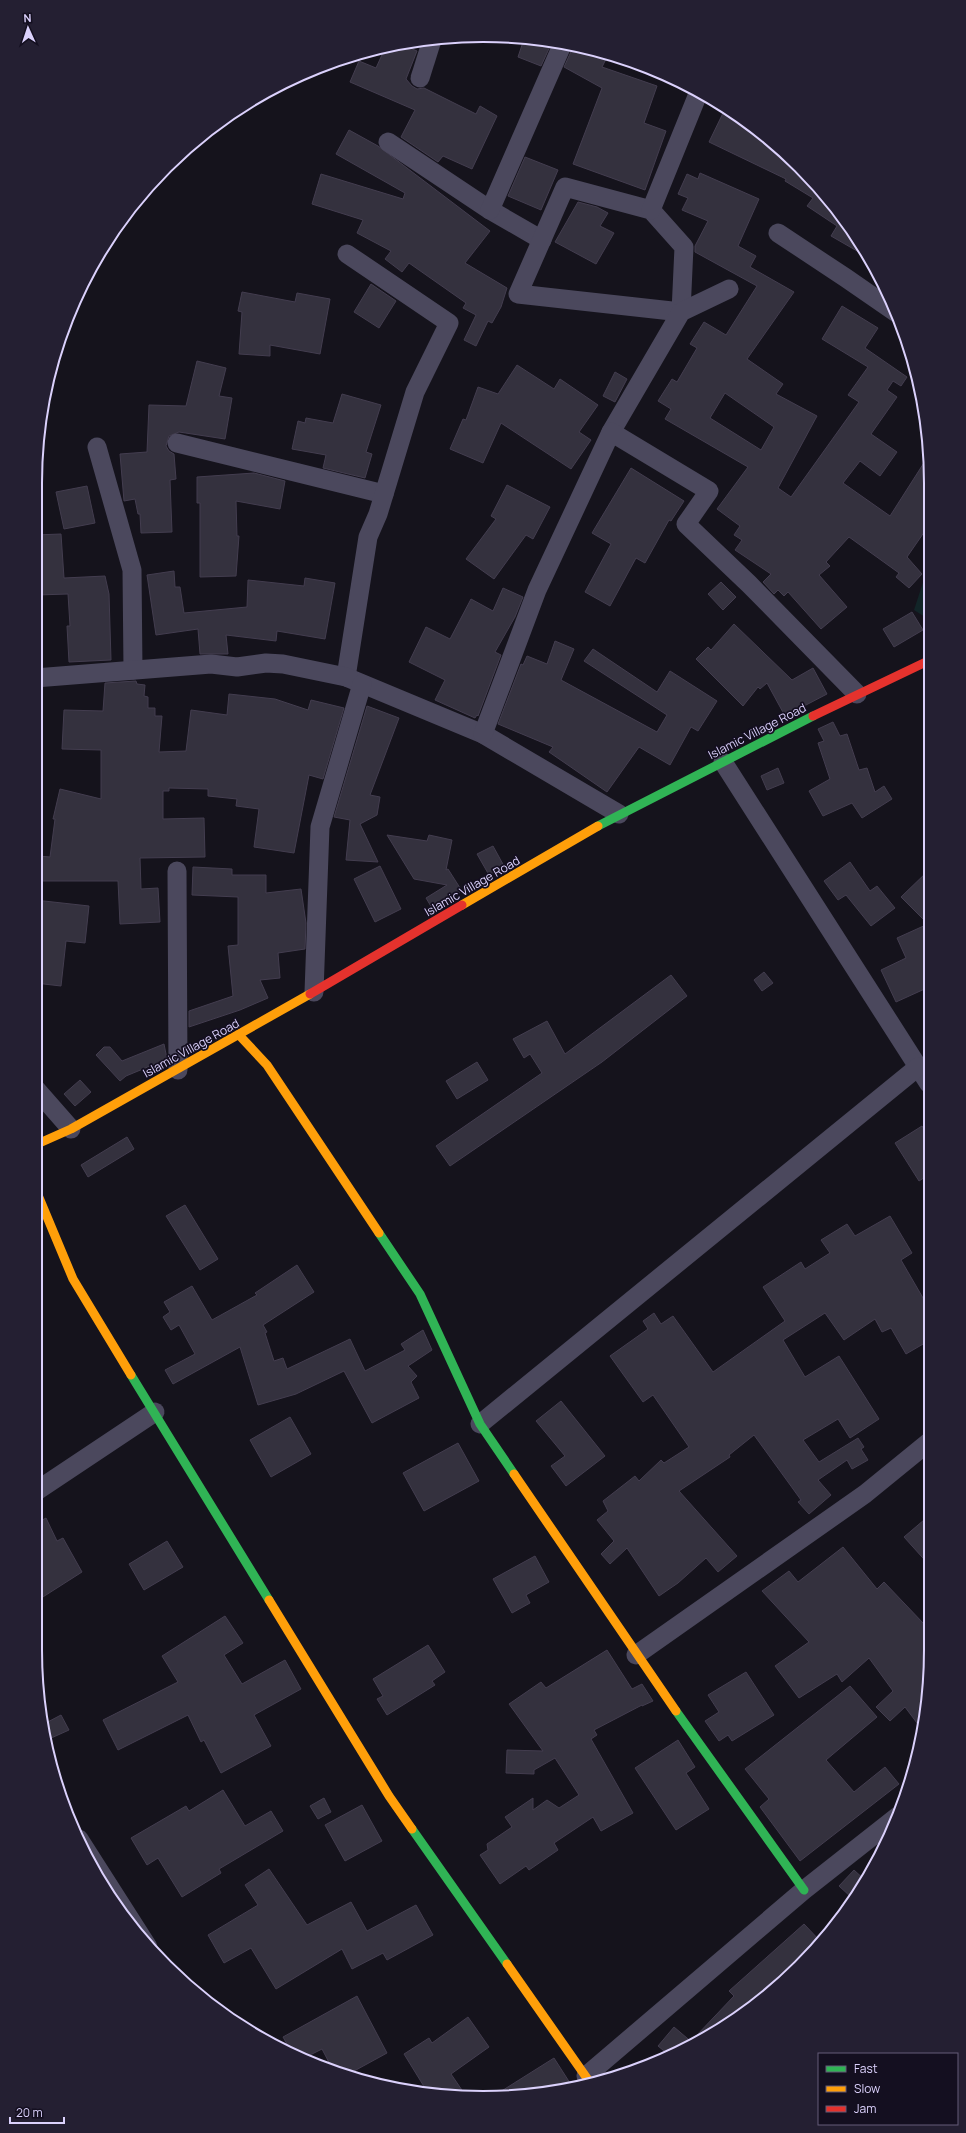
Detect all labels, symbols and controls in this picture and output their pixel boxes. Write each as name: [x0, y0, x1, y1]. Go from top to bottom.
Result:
north arrow: [8, 8, 48, 48]
text: N: [23, 10, 32, 25]
street label: Islamic Village Road: [705, 699, 809, 763]
street label: Islamic Village Road: [421, 852, 523, 920]
street label: Islamic Village Road: [140, 1014, 242, 1082]
legend: [818, 2053, 958, 2125]
text: Fast: [854, 2060, 878, 2077]
text: Slow: [854, 2080, 880, 2097]
scale bar: [10, 2099, 64, 2125]
text: Jam: [854, 2100, 876, 2117]
text: 20 m: [16, 2104, 43, 2121]

